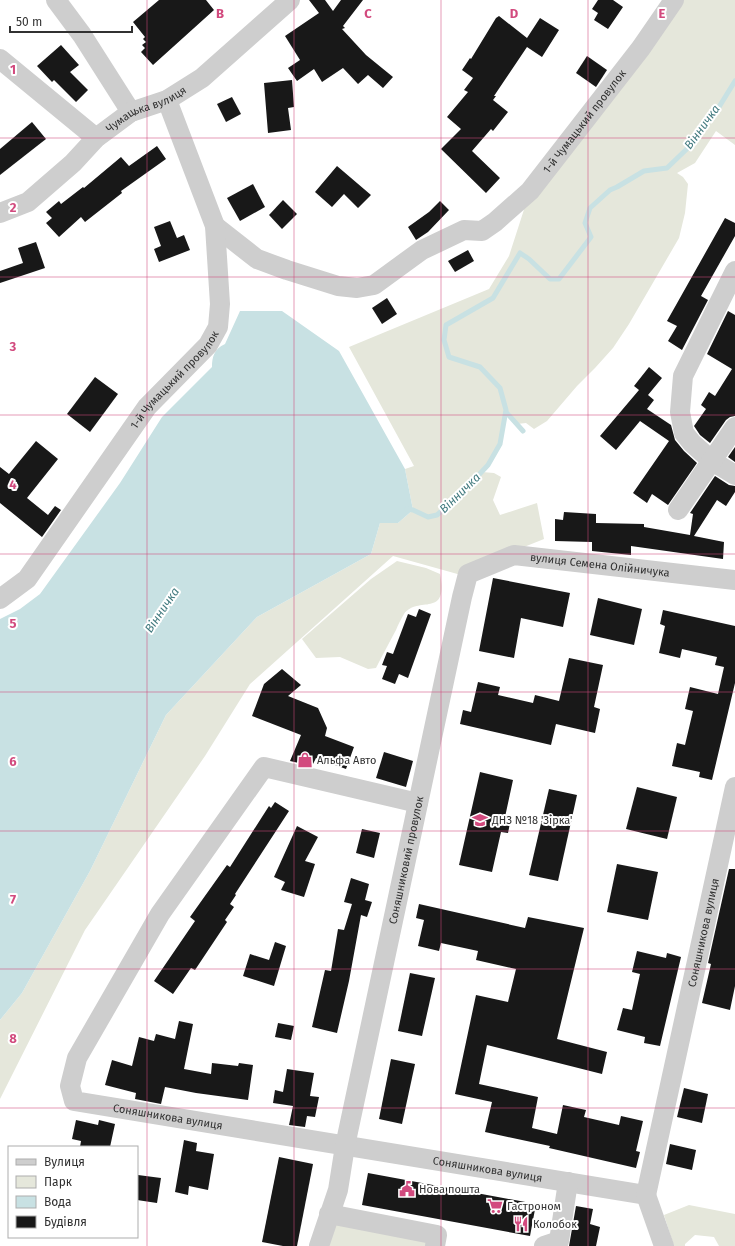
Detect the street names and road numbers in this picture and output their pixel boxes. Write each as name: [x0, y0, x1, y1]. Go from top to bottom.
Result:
street label: 1-й Чумацький провулок: [540, 67, 629, 176]
street label: Чумацька вулиця: [103, 83, 188, 135]
street label: 1-й Чумацький провулок: [127, 328, 221, 431]
street label: вулиця Семена Олійничука: [529, 550, 670, 579]
street label: Соняшниковий провулок: [386, 795, 426, 925]
street label: Соняшникова вулиця: [685, 877, 721, 988]
street label: Соняшникова вулиця: [112, 1101, 224, 1132]
street label: Соняшникова вулиця: [432, 1154, 543, 1184]

